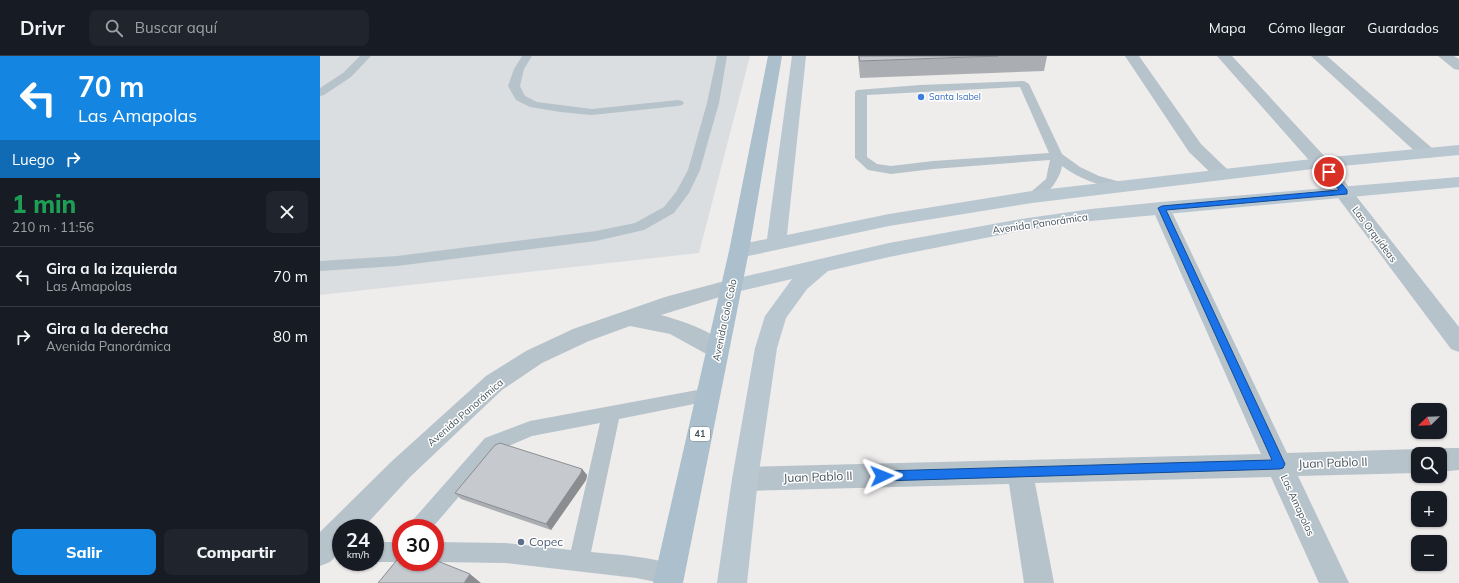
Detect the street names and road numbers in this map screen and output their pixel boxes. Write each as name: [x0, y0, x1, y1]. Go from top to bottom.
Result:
street label: Las Orquídeas: [1349, 204, 1400, 265]
street label: Avenida Panorámica: [992, 210, 1089, 237]
street label: Avenida Colo Colo: [709, 277, 740, 362]
street label: Avenida Panorámica: [425, 376, 506, 449]
road number: 41: [690, 427, 710, 441]
street label: Juan Pablo II: [1298, 454, 1368, 471]
street label: Juan Pablo II: [783, 468, 853, 485]
street label: Las Amapolas: [1278, 472, 1317, 538]

